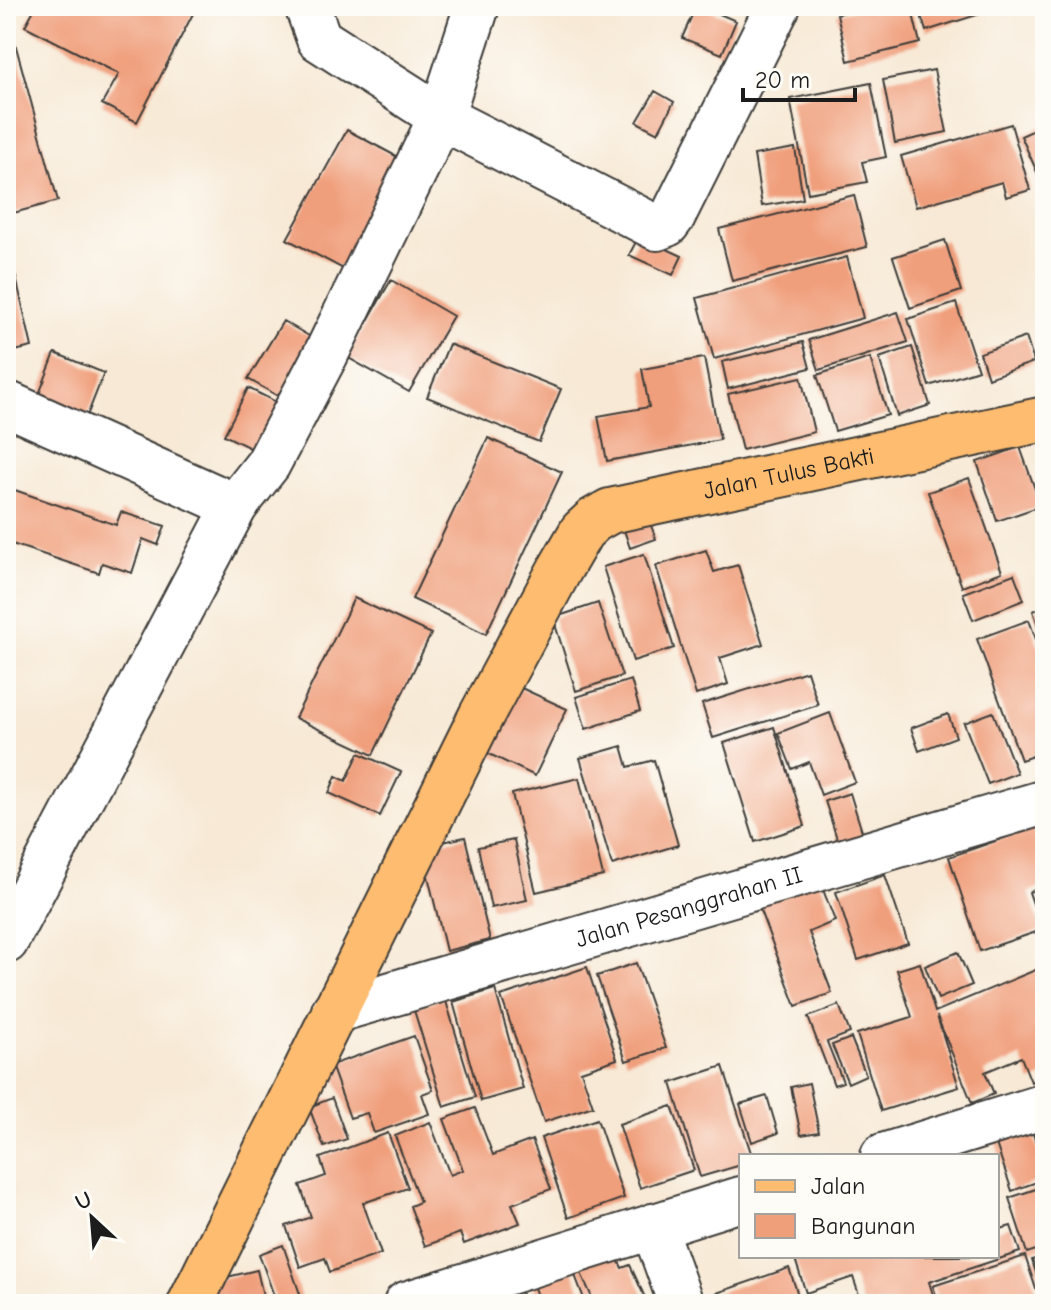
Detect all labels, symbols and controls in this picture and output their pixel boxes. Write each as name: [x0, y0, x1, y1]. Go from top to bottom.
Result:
scale bar: [743, 52, 855, 102]
text: 20 m: [755, 66, 810, 94]
street label: Jalan Tulus Bakti: [701, 442, 877, 505]
street label: Jalan Pesanggrahan II: [572, 860, 806, 953]
legend: [739, 1154, 999, 1258]
text: Jalan: [811, 1172, 865, 1200]
north arrow: [52, 1178, 132, 1258]
text: U: [71, 1186, 96, 1216]
text: Bangunan: [811, 1212, 915, 1240]

